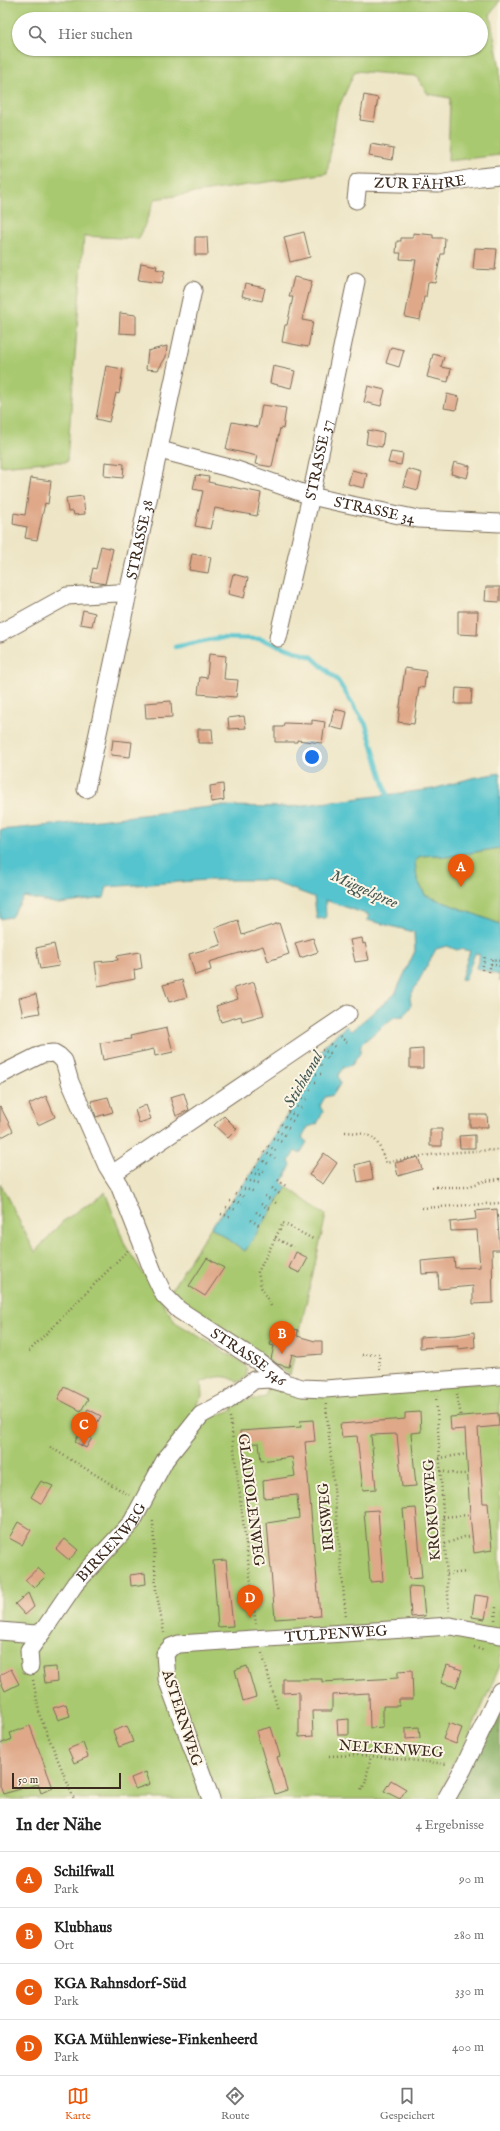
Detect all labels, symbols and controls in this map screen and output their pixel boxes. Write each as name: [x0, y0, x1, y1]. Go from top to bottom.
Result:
search box: [12, 12, 488, 56]
icon: search: [26, 23, 48, 45]
text: Hier suchen: [58, 25, 133, 44]
street label: ZUR FÄHRE: [374, 170, 467, 194]
street label: STRASSE 37: [301, 418, 336, 502]
street label: STRASSE 34: [332, 492, 417, 528]
street label: STRASSE 38: [122, 498, 157, 581]
your location: [302, 747, 322, 767]
pin: A: [448, 854, 474, 887]
water label: Müggelspree: [327, 866, 401, 914]
water label: Stichkanal: [280, 1047, 329, 1112]
pin: B: [269, 1321, 295, 1354]
street label: STRASSE 546: [207, 1324, 291, 1390]
pin: C: [71, 1412, 97, 1445]
street label: GLADIOLENWEG: [233, 1432, 269, 1568]
street label: KROKUSWEG: [419, 1458, 445, 1561]
street label: IRISWEG: [314, 1482, 338, 1552]
street label: BIRKENWEG: [72, 1499, 150, 1586]
pin: D: [237, 1585, 263, 1618]
street label: TULPENWEG: [284, 1621, 388, 1646]
street label: ASTERNWEG: [157, 1667, 207, 1769]
street label: NELKENWEG: [338, 1736, 444, 1762]
scale bar: [12, 1771, 121, 1790]
text: 50 m: [18, 1773, 38, 1787]
text: In der Nähe: [16, 1815, 101, 1836]
text: 4 Ergebnisse: [416, 1817, 484, 1834]
text: Schilfwall: [54, 1862, 114, 1881]
text: A: [25, 1871, 33, 1888]
text: 90 m: [459, 1871, 484, 1888]
text: Park: [54, 1881, 79, 1898]
text: Klubhaus: [54, 1918, 112, 1937]
text: B: [25, 1927, 33, 1944]
text: 280 m: [454, 1927, 484, 1944]
text: Ort: [54, 1937, 74, 1954]
text: KGA Rahnsdorf-Süd: [54, 1974, 186, 1993]
text: C: [24, 1983, 34, 2000]
text: 330 m: [455, 1983, 484, 2000]
text: Park: [54, 1993, 79, 2010]
text: KGA Mühlenwiese-Finkenheerd: [54, 2030, 258, 2049]
text: D: [24, 2039, 34, 2056]
text: 400 m: [452, 2039, 484, 2056]
text: Park: [54, 2049, 79, 2066]
tab: Karte: [65, 2085, 91, 2123]
tab: Route: [221, 2085, 250, 2123]
tab: Gespeichert: [380, 2085, 435, 2123]

